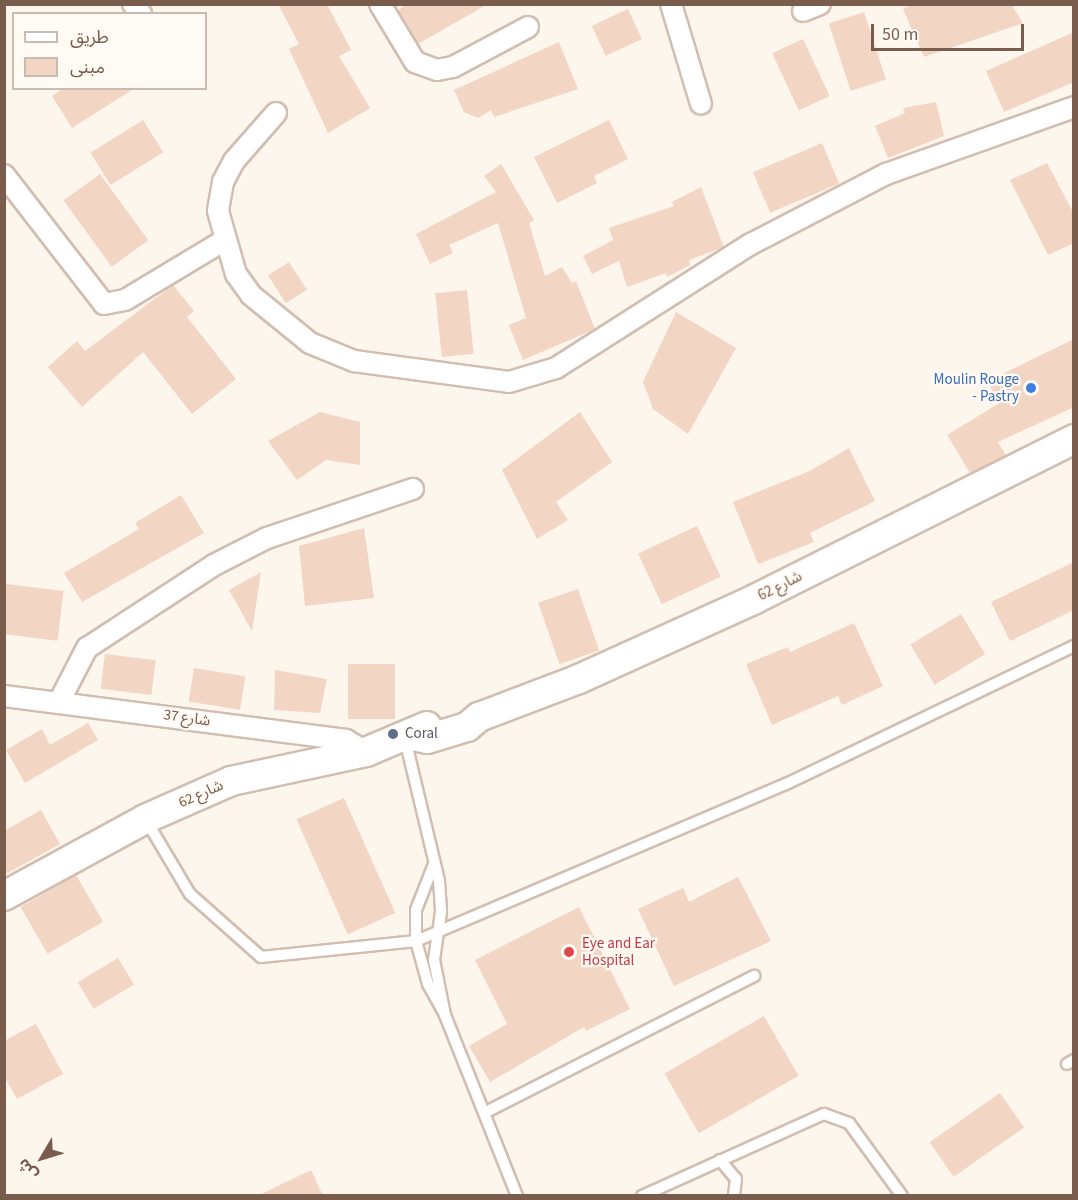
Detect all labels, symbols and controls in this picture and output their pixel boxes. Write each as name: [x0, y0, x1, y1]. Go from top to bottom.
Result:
legend: [12, 12, 207, 90]
scale bar: [874, 12, 1027, 50]
text: 50 m: [882, 22, 918, 47]
text: طريق: [70, 25, 109, 50]
text: مبنى: [70, 55, 105, 80]
place label: Moulin Rouge - Pastry: [934, 370, 1019, 405]
marker: Moulin Rouge - Pastry: [1024, 381, 1038, 395]
street label: شارع 62: [755, 567, 805, 605]
street label: شارع 37: [162, 706, 212, 730]
place label: Coral: [405, 725, 438, 743]
marker: Coral: [386, 727, 400, 741]
street label: شارع 62: [176, 776, 226, 812]
place label: Eye and Ear Hospital: [582, 934, 655, 969]
marker: Eye and Ear Hospital: [560, 943, 578, 961]
north arrow: [12, 1128, 72, 1188]
text: ش: [12, 1154, 43, 1184]

